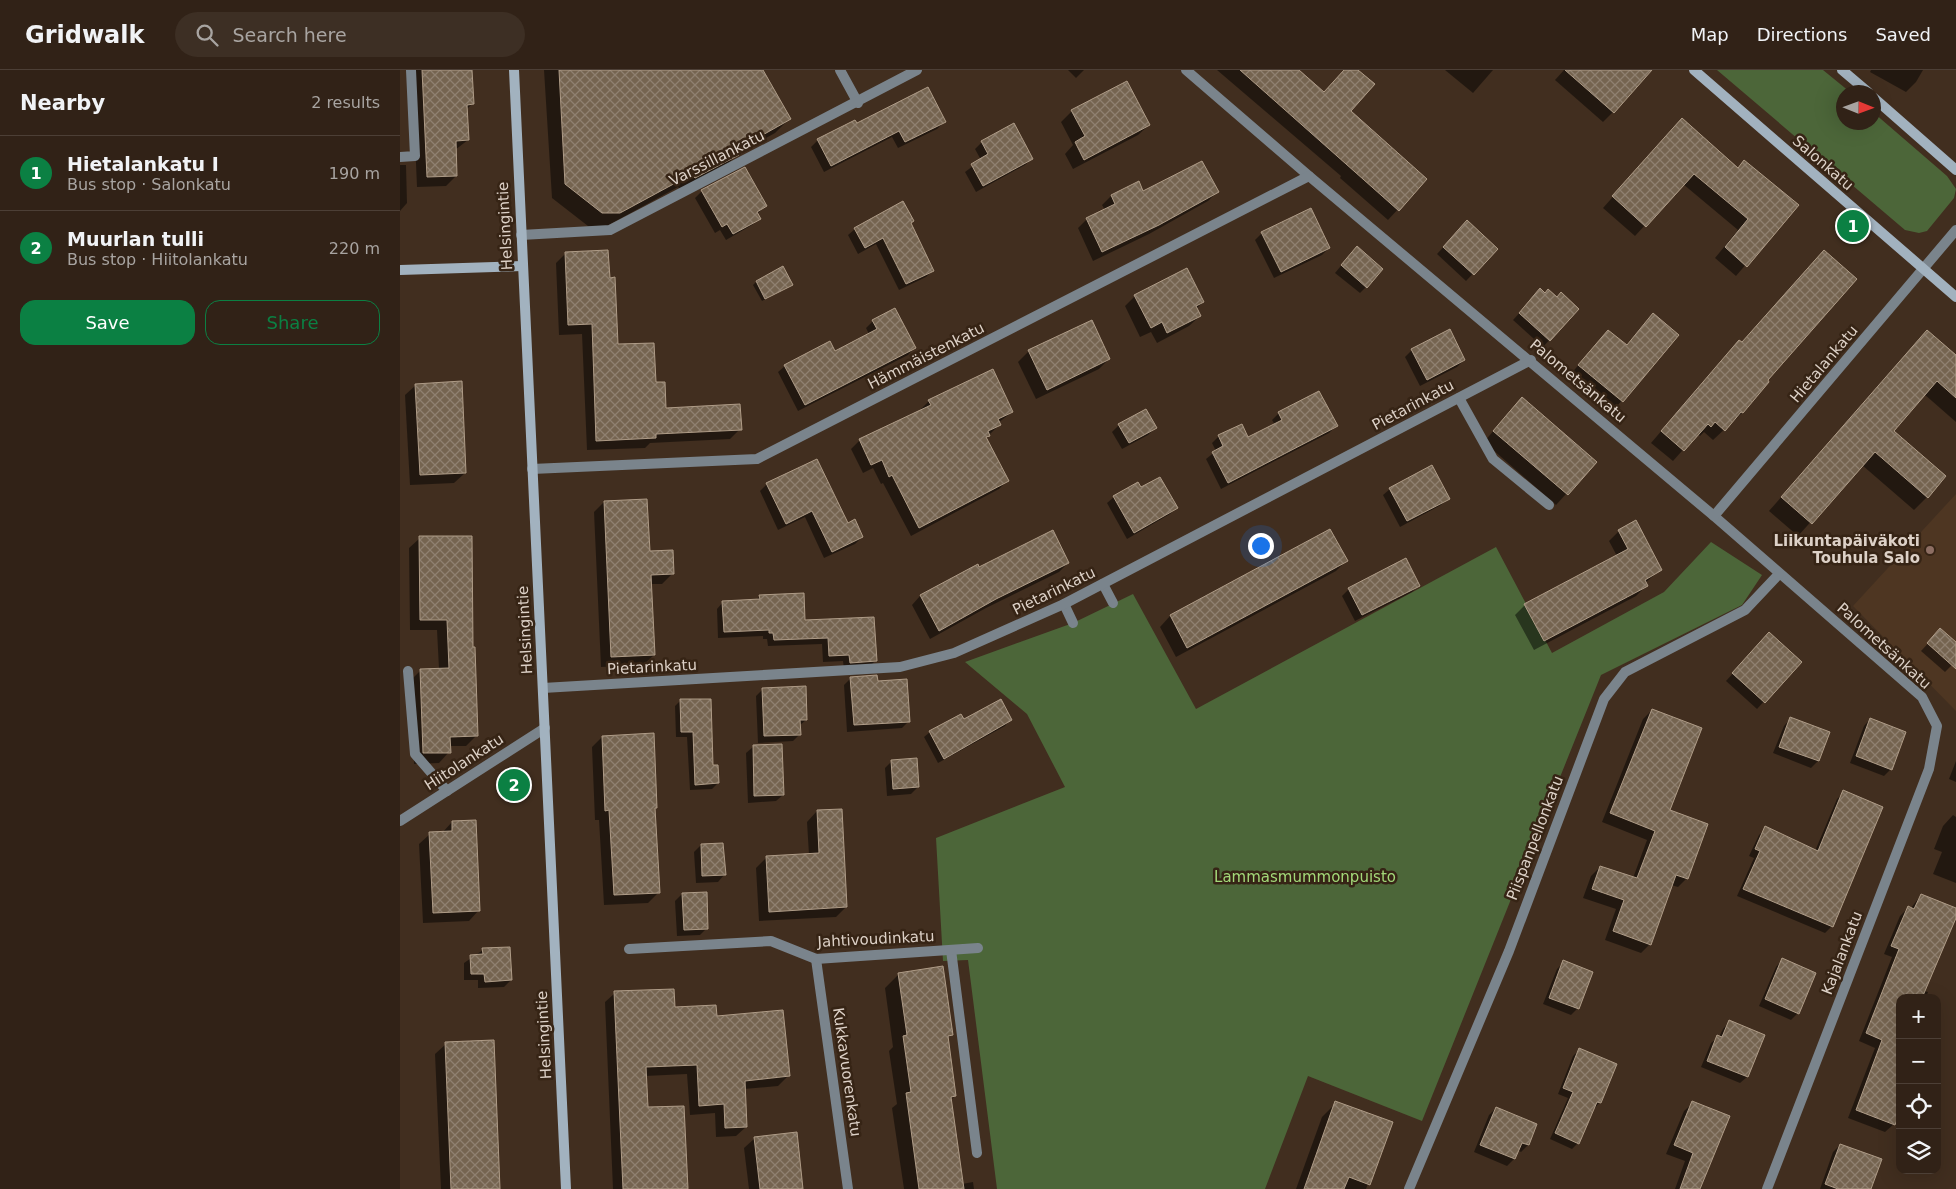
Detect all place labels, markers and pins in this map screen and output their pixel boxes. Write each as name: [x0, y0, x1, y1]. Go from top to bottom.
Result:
pin: 1: [1837, 207, 1869, 245]
place label: Liikuntapäiväkoti Touhula Salo: [1773, 532, 1920, 567]
marker: Liikuntapäiväkoti Touhula Salo: [1924, 544, 1936, 556]
pin: 2: [498, 766, 530, 804]

